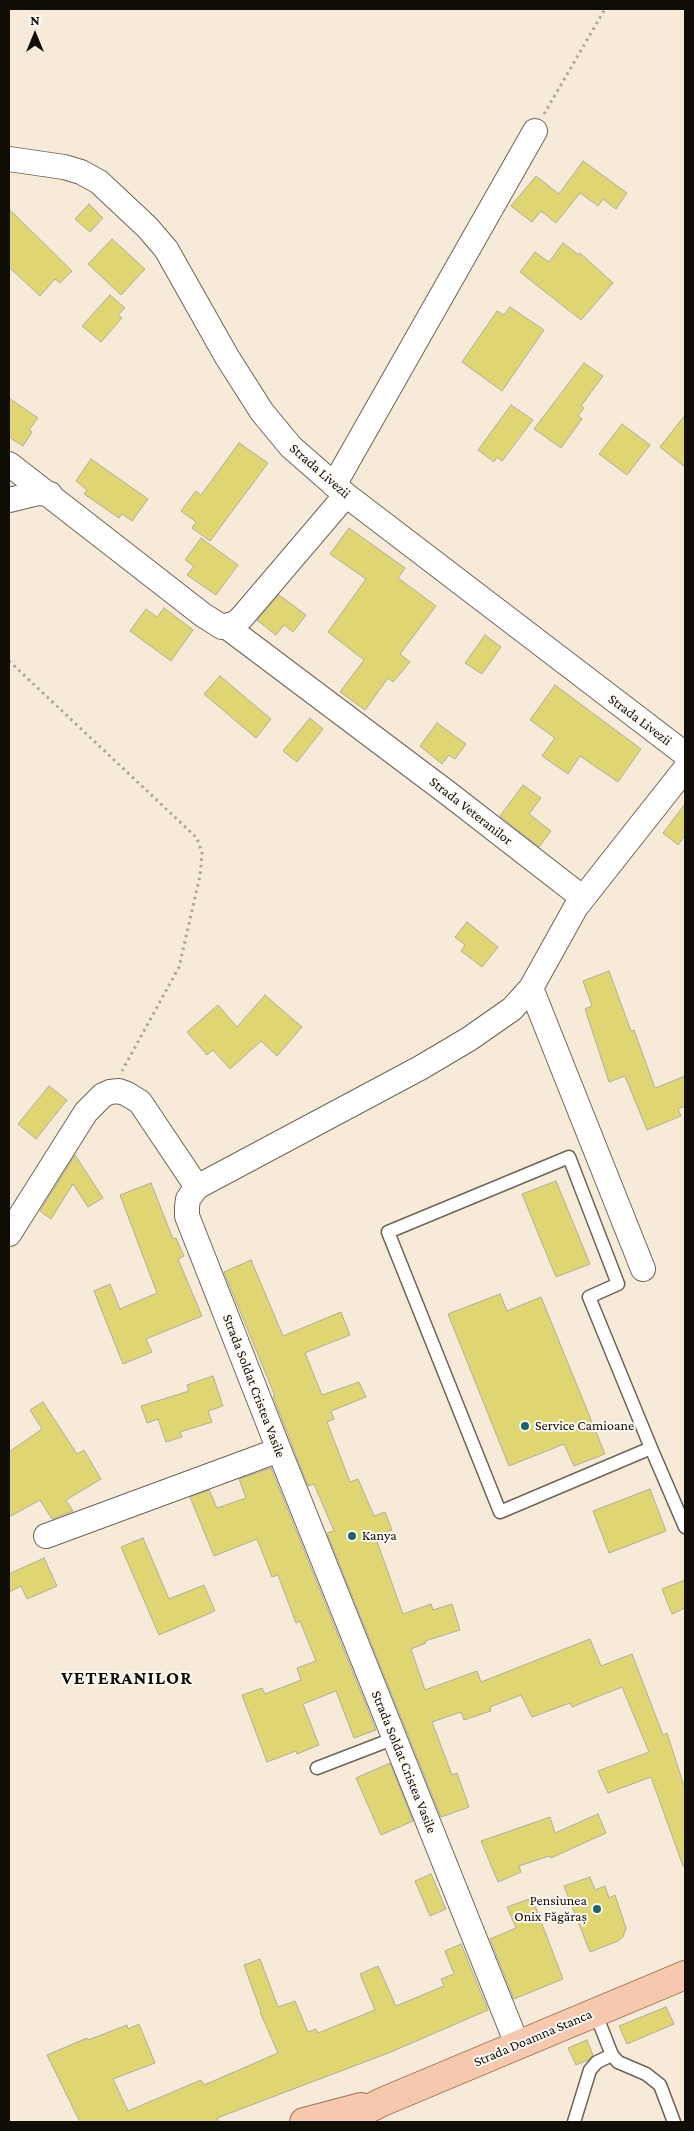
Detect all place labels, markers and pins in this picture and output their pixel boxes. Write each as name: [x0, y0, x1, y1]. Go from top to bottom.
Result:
place label: Service Camioane: [535, 1418, 634, 1434]
marker: Service Camioane: [519, 1420, 531, 1432]
place label: Kanya: [362, 1528, 397, 1544]
marker: Kanya: [346, 1530, 358, 1542]
place label: Pensiunea Onix Făgăraș: [514, 1893, 587, 1925]
marker: Pensiunea Onix Făgăraș: [591, 1903, 603, 1915]

